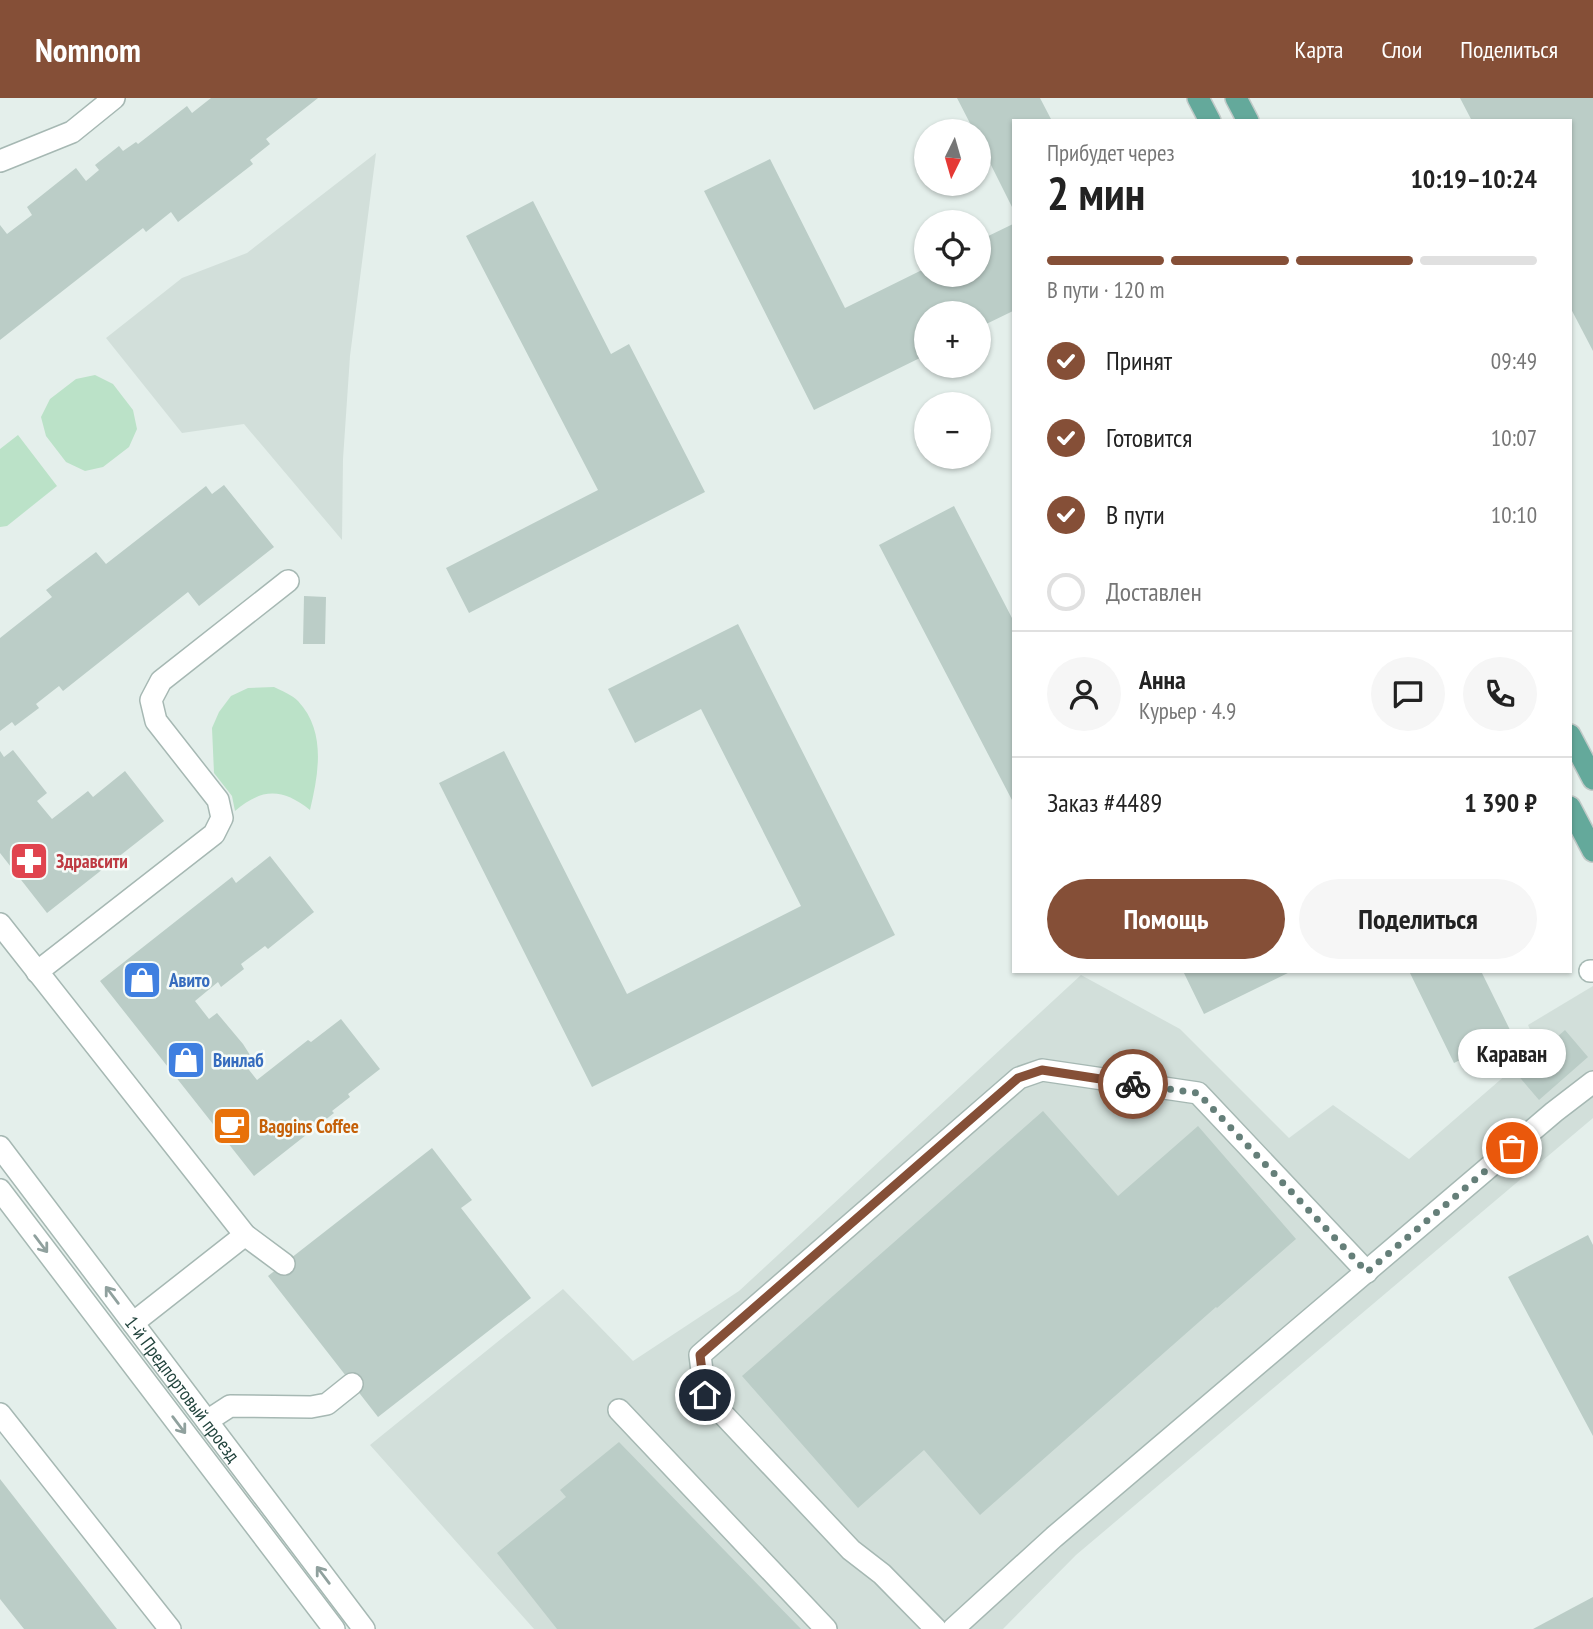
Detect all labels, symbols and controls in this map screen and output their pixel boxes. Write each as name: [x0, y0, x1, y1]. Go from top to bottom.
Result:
text: Nomnom: [35, 28, 141, 71]
text: Карта: [1295, 34, 1343, 65]
text: Слои: [1381, 34, 1422, 65]
text: Поделиться: [1460, 34, 1558, 65]
north arrow: [914, 119, 990, 196]
map controls: [914, 119, 991, 469]
text: Прибудет через: [1047, 138, 1175, 167]
text: 10:19–10:24: [1410, 162, 1537, 195]
text: 2 мин: [1047, 163, 1145, 223]
button: locate: [914, 210, 991, 287]
text: В пути · 120 m: [1047, 275, 1164, 304]
button: +: [914, 301, 991, 378]
icon: check: [1047, 342, 1085, 380]
text: Принят: [1106, 344, 1172, 377]
text: 09:49: [1491, 346, 1537, 375]
button: −: [914, 392, 991, 469]
icon: check: [1047, 419, 1085, 457]
text: Готовится: [1106, 421, 1192, 454]
text: 10:07: [1491, 423, 1537, 452]
icon: check: [1047, 496, 1085, 534]
text: В пути: [1106, 498, 1165, 531]
text: 10:10: [1491, 500, 1537, 529]
text: Доставлен: [1106, 575, 1202, 608]
button: person: [1047, 657, 1121, 731]
button: chat: [1371, 657, 1445, 731]
button: phone: [1463, 657, 1537, 731]
text: Анна: [1139, 663, 1186, 696]
text: Курьер · 4.9: [1139, 696, 1236, 725]
text: Заказ #4489: [1047, 786, 1162, 819]
text: 1 390 ₽: [1464, 786, 1537, 819]
pharmacy icon: Здравсити: [8, 840, 50, 882]
place label: Здравсити: [56, 849, 128, 873]
button: Помощь: [1047, 879, 1285, 959]
button: Поделиться: [1299, 879, 1537, 959]
shop icon: Авито: [121, 959, 163, 1001]
place label: Авито: [168, 968, 210, 992]
callout: Караван: [1458, 1029, 1566, 1078]
shop icon: Винлаб: [165, 1039, 207, 1081]
text: Караван: [1477, 1039, 1547, 1068]
place label: Винлаб: [213, 1048, 264, 1072]
courier: [1098, 1049, 1168, 1119]
icon: bike: [1114, 1065, 1152, 1103]
cafe icon: Baggins Coffee: [211, 1105, 253, 1147]
place label: Baggins Coffee: [259, 1114, 359, 1138]
pin: [1482, 1118, 1542, 1178]
icon: bag: [1493, 1129, 1531, 1167]
one-way arrow: [34, 1234, 49, 1253]
one-way arrow: [105, 1286, 120, 1305]
street label: 1-й Предпортовый проезд: [120, 1311, 246, 1467]
pin: [675, 1365, 735, 1425]
icon: home: [686, 1376, 724, 1414]
one-way arrow: [172, 1415, 187, 1434]
one-way arrow: [316, 1566, 331, 1584]

